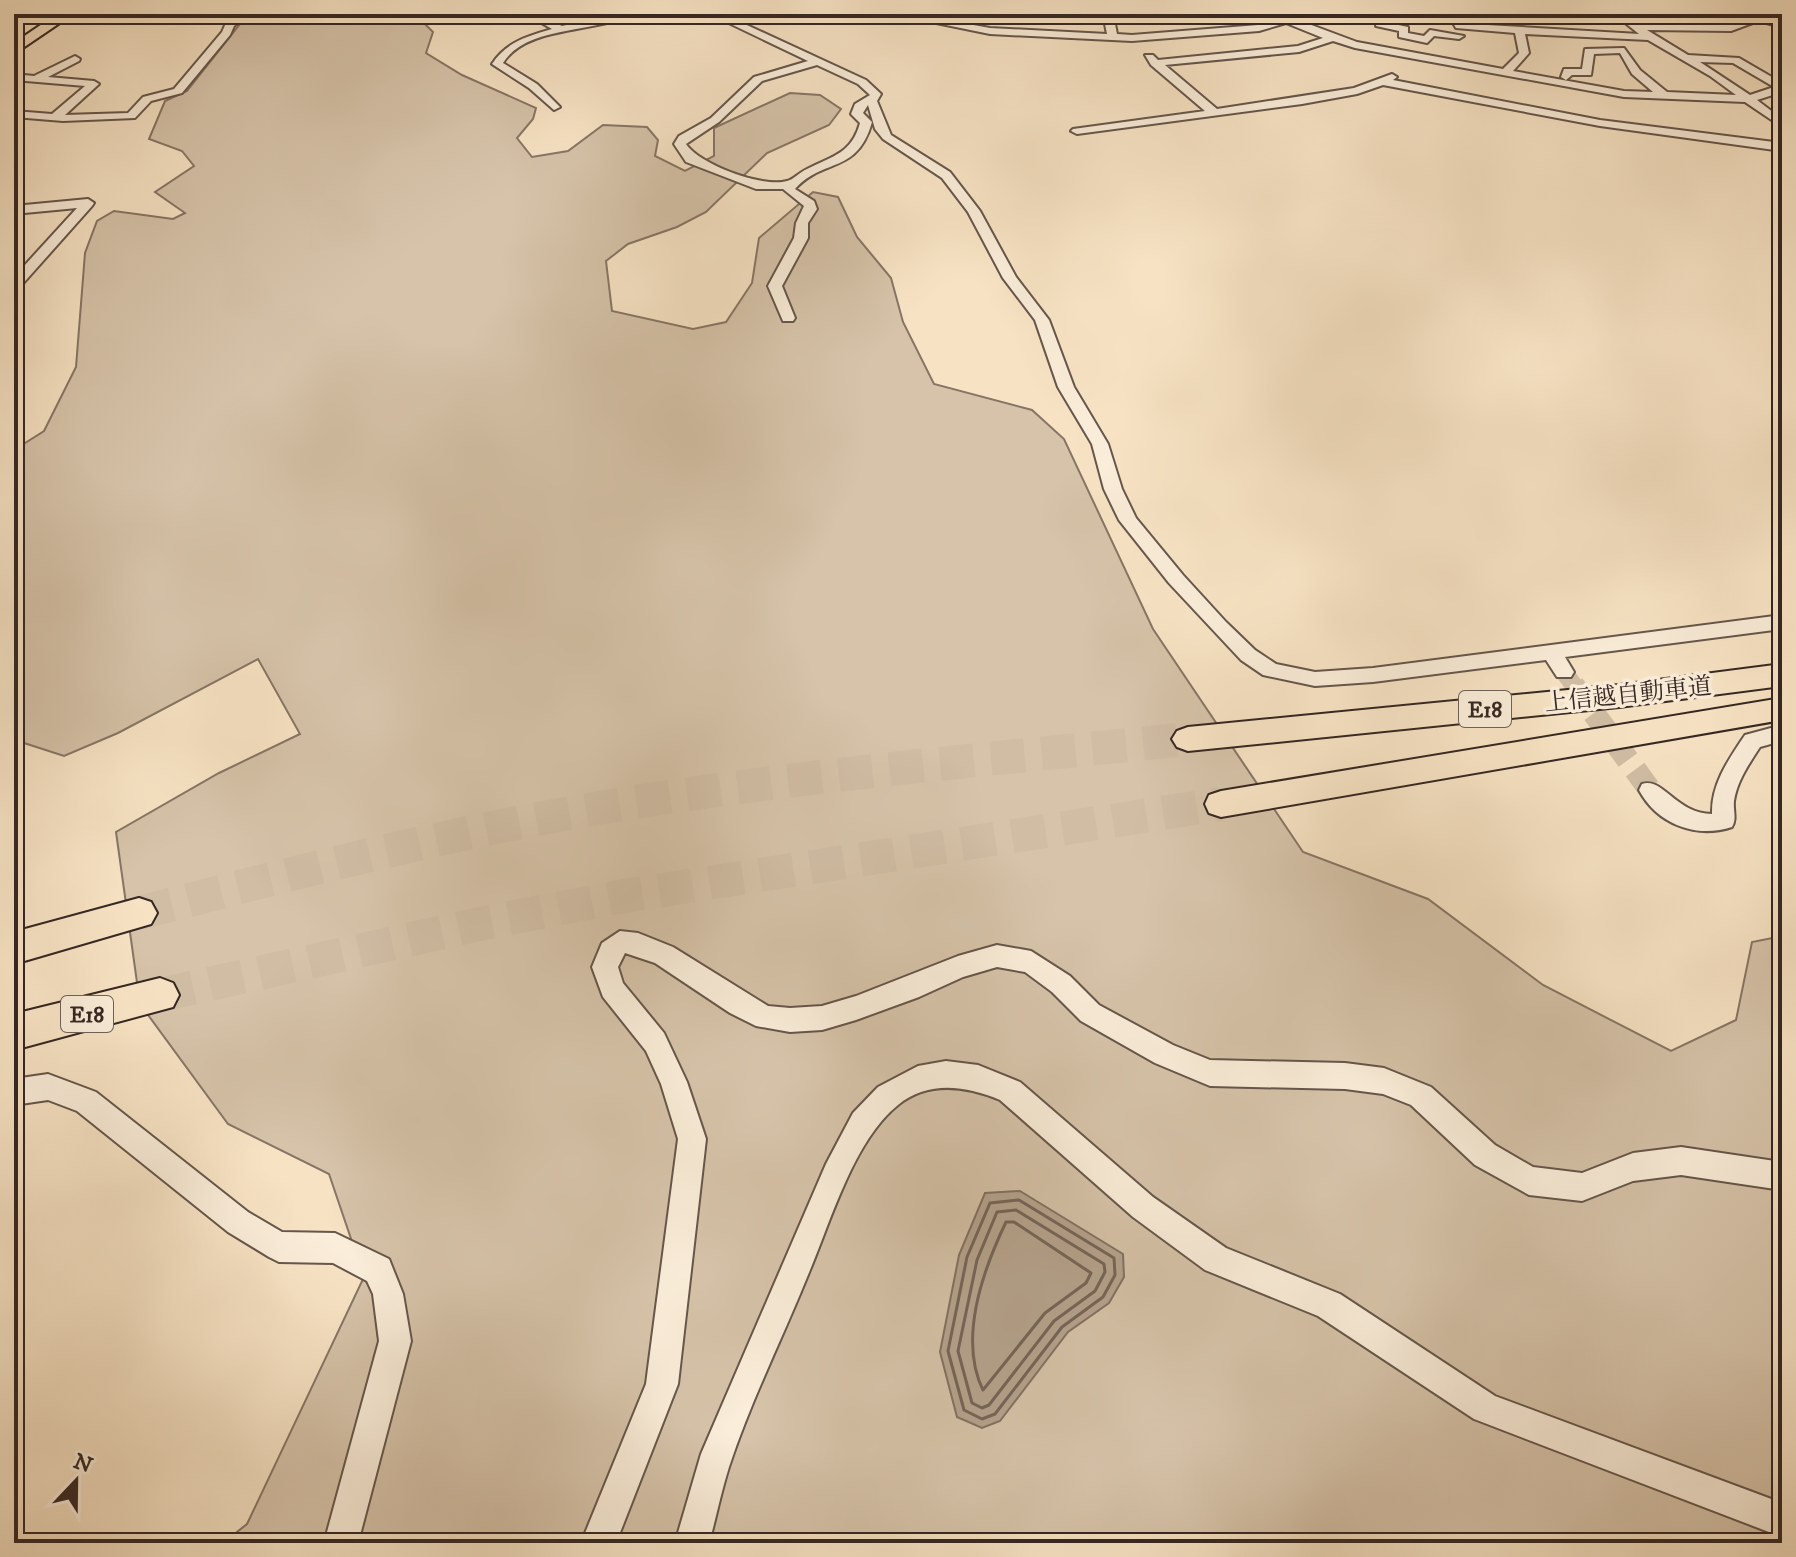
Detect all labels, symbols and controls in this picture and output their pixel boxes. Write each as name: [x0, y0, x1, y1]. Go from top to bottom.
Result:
street label: 上信越自動車道: [1543, 671, 1713, 719]
road number: E18: [1459, 691, 1511, 727]
road number: E18: [61, 996, 113, 1032]
north arrow: [36, 1441, 116, 1521]
text: N: [69, 1448, 96, 1480]

